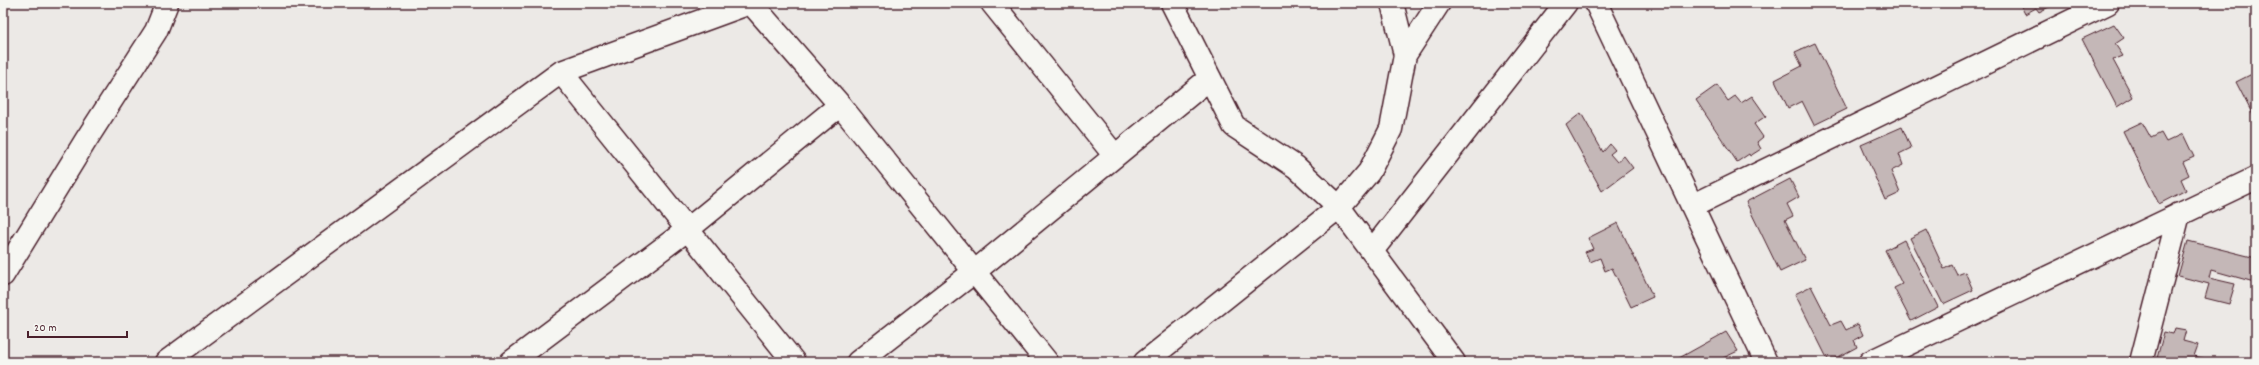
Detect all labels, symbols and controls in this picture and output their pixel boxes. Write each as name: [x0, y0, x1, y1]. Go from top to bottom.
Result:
scale bar: [28, 313, 127, 339]
text: 20 m: [34, 320, 57, 337]

